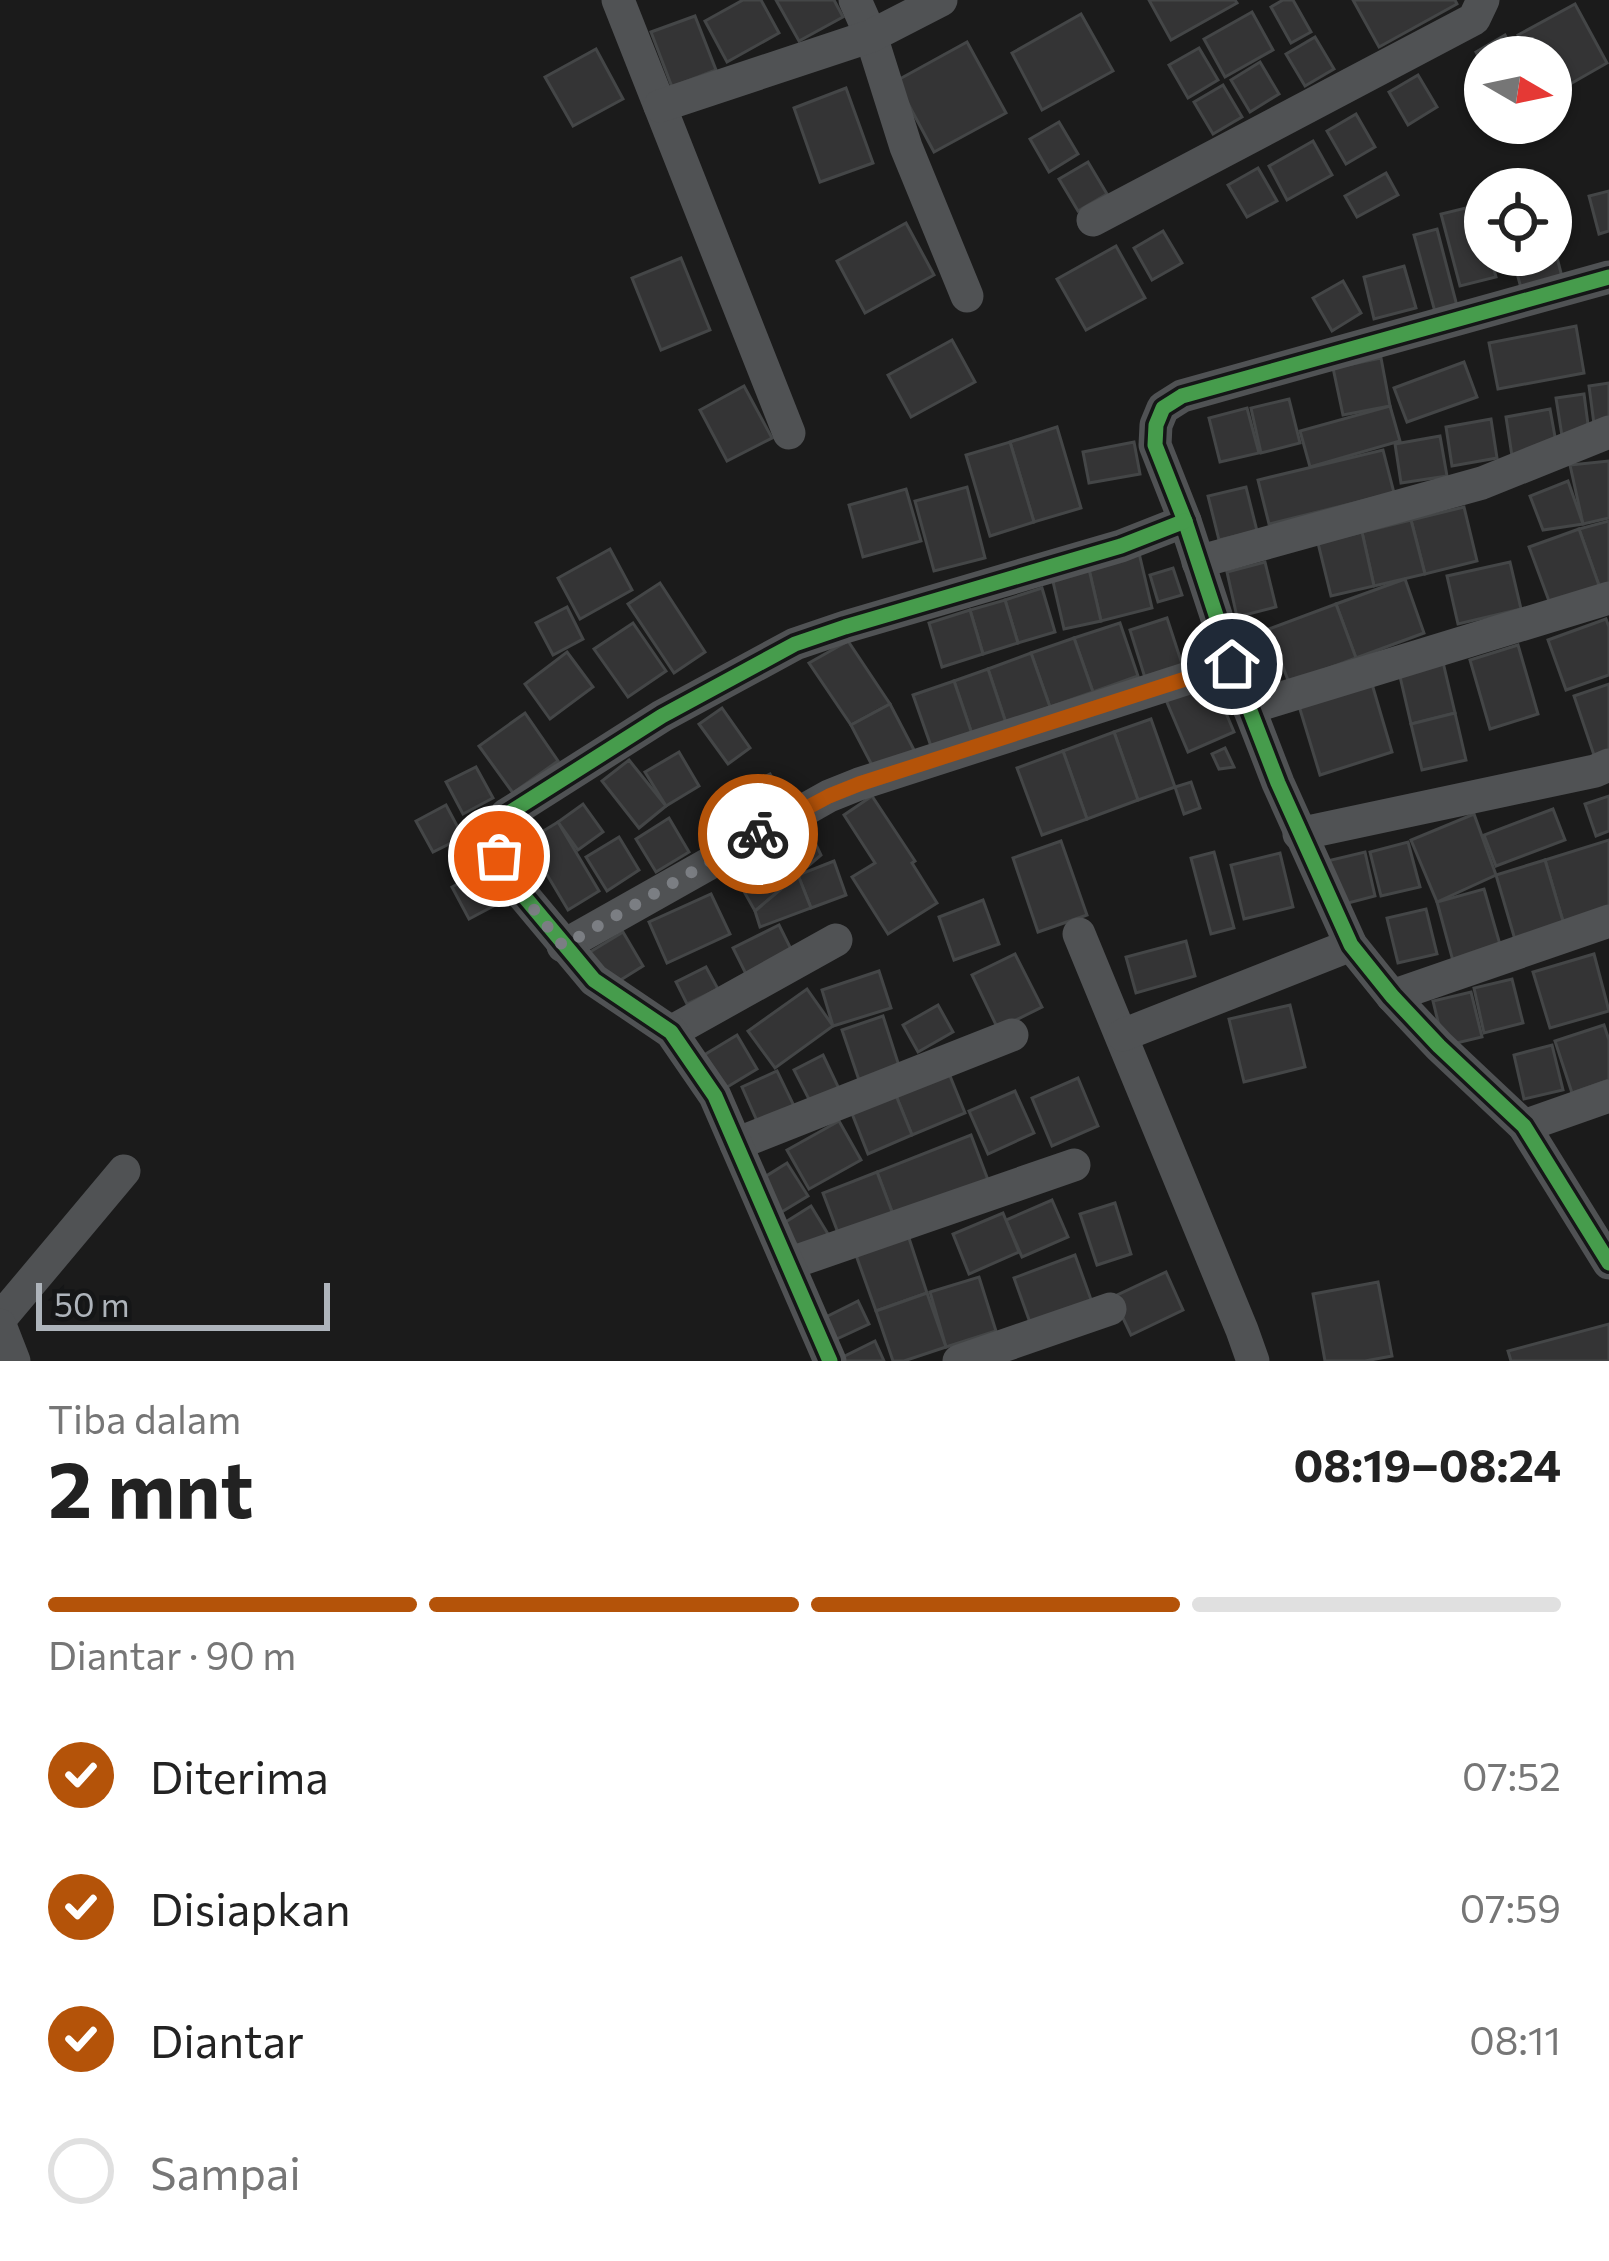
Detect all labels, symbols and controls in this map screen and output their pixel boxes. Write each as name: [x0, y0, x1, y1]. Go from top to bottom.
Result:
north arrow: [1464, 36, 1572, 144]
map controls: [1464, 36, 1572, 276]
button: locate: [1464, 168, 1572, 276]
pin: [1181, 613, 1283, 715]
icon: home: [1199, 631, 1265, 697]
courier: [698, 774, 818, 894]
icon: bike: [725, 801, 791, 867]
pin: [448, 805, 550, 907]
icon: bag: [466, 823, 532, 889]
scale bar: [36, 1277, 330, 1330]
text: 50 m: [54, 1283, 130, 1324]
text: Tiba dalam: [48, 1394, 241, 1442]
text: 08:19–08:24: [1293, 1436, 1561, 1491]
text: 2 mnt: [48, 1439, 253, 1534]
text: Diantar · 90 m: [48, 1630, 296, 1678]
icon: check: [48, 1742, 114, 1808]
text: Diterima: [150, 1748, 329, 1803]
text: 07:52: [1462, 1751, 1561, 1799]
icon: check: [48, 1874, 114, 1940]
text: Disiapkan: [150, 1880, 351, 1935]
text: 07:59: [1460, 1883, 1561, 1931]
icon: check: [48, 2006, 114, 2072]
text: Diantar: [150, 2012, 304, 2067]
text: 08:11: [1469, 2015, 1561, 2063]
text: Sampai: [150, 2144, 301, 2199]

